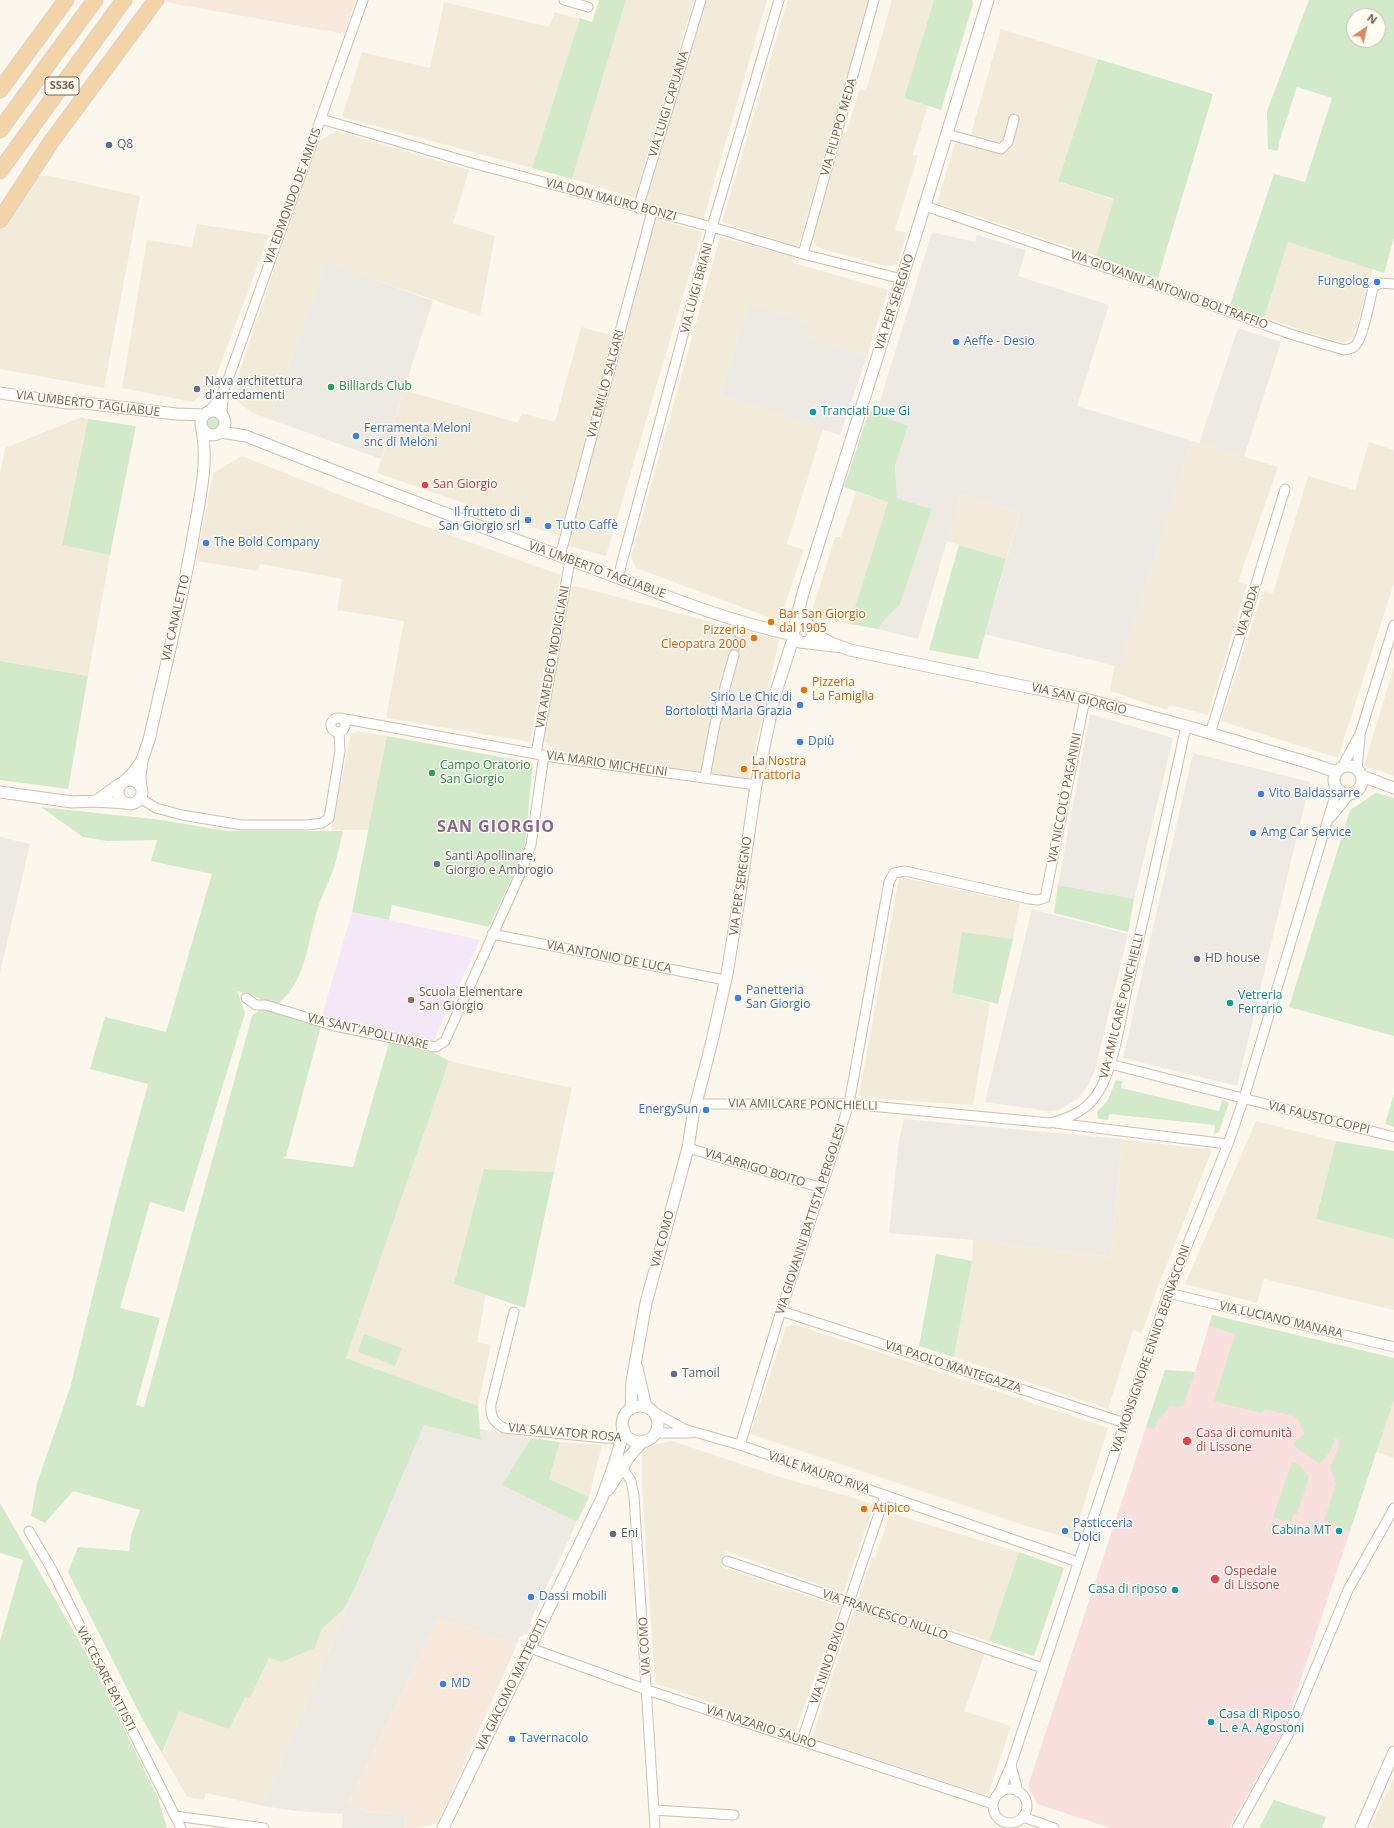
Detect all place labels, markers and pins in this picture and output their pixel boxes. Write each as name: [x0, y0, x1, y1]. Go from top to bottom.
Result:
place label: Q8: [117, 138, 133, 152]
marker: Q8: [104, 140, 114, 150]
place label: Fungolog: [1318, 275, 1369, 289]
marker: Fungolog: [1372, 277, 1382, 287]
place label: Aeffe - Desio: [964, 335, 1035, 349]
marker: Aeffe - Desio: [951, 337, 961, 347]
place label: Nava architettura d'arredamenti: [205, 375, 303, 403]
place label: Billiards Club: [339, 380, 412, 394]
marker: Billiards Club: [326, 382, 336, 392]
marker: Nava architettura d'arredamenti: [192, 384, 202, 394]
place label: Tranciati Due Gi: [821, 405, 910, 419]
marker: Tranciati Due Gi: [808, 407, 818, 417]
place label: Ferramenta Meloni snc di Meloni: [364, 422, 471, 450]
marker: Ferramenta Meloni snc di Meloni: [351, 431, 361, 441]
place label: San Giorgio: [433, 478, 497, 492]
marker: San Giorgio: [420, 480, 430, 490]
place label: Il frutteto di San Giorgio srl: [439, 506, 520, 534]
marker: Il frutteto di San Giorgio srl: [523, 515, 533, 525]
place label: Tutto Caffè: [556, 519, 618, 533]
marker: Tutto Caffè: [543, 521, 553, 531]
place label: The Bold Company: [214, 536, 320, 550]
marker: The Bold Company: [201, 538, 211, 548]
place label: Bar San Giorgio dal 1905: [779, 608, 866, 636]
marker: Bar San Giorgio dal 1905: [766, 617, 776, 627]
place label: Pizzeria Cleopatra 2000: [661, 624, 746, 652]
marker: Pizzeria Cleopatra 2000: [749, 633, 759, 643]
place label: Pizzeria La Famiglia: [812, 676, 874, 704]
marker: Pizzeria La Famiglia: [799, 685, 809, 695]
place label: Sirio Le Chic di Bortolotti Maria Grazia: [665, 691, 792, 719]
marker: Sirio Le Chic di Bortolotti Maria Grazia: [795, 700, 805, 710]
place label: Dpiù: [808, 735, 834, 749]
marker: Dpiù: [795, 737, 805, 747]
place label: La Nostra Trattoria: [752, 755, 806, 783]
place label: Campo Oratorio San Giorgio: [440, 759, 531, 787]
marker: La Nostra Trattoria: [739, 764, 749, 774]
marker: Campo Oratorio San Giorgio: [427, 768, 437, 778]
place label: Vito Baldassarre: [1269, 787, 1360, 801]
marker: Vito Baldassarre: [1256, 789, 1266, 799]
place label: Amg Car Service: [1261, 826, 1351, 840]
marker: Amg Car Service: [1248, 828, 1258, 838]
place label: Santi Apollinare, Giorgio e Ambrogio: [445, 850, 554, 878]
marker: Santi Apollinare, Giorgio e Ambrogio: [432, 859, 442, 869]
place label: HD house: [1205, 952, 1260, 966]
marker: HD house: [1192, 954, 1202, 964]
place label: Panetteria San Giorgio: [746, 984, 810, 1012]
place label: Scuola Elementare San Giorgio: [419, 986, 523, 1014]
place label: Vetreria Ferrario: [1238, 989, 1283, 1017]
marker: Panetteria San Giorgio: [733, 993, 743, 1003]
marker: Scuola Elementare San Giorgio: [406, 995, 416, 1005]
marker: Vetreria Ferrario: [1225, 998, 1235, 1008]
place label: EnergySun: [639, 1103, 698, 1117]
marker: EnergySun: [701, 1105, 711, 1115]
place label: Tamoil: [682, 1367, 720, 1381]
marker: Tamoil: [669, 1369, 679, 1379]
place label: Casa di comunità di Lissone: [1196, 1427, 1292, 1455]
marker: Casa di comunità di Lissone: [1181, 1435, 1193, 1447]
place label: Atipico: [872, 1502, 910, 1516]
marker: Atipico: [859, 1504, 869, 1514]
place label: Pasticceria Dolci: [1073, 1517, 1133, 1545]
place label: Cabina MT: [1272, 1524, 1331, 1538]
marker: Pasticceria Dolci: [1060, 1526, 1070, 1536]
marker: Cabina MT: [1334, 1526, 1344, 1536]
place label: Eni: [621, 1527, 638, 1541]
marker: Eni: [608, 1529, 618, 1539]
place label: Ospedale di Lissone: [1224, 1565, 1280, 1593]
marker: Ospedale di Lissone: [1209, 1573, 1221, 1585]
place label: Casa di riposo: [1088, 1583, 1167, 1597]
marker: Casa di riposo: [1170, 1585, 1180, 1595]
place label: Dassi mobili: [539, 1590, 607, 1604]
marker: Dassi mobili: [526, 1592, 536, 1602]
place label: MD: [451, 1677, 470, 1691]
marker: MD: [438, 1679, 448, 1689]
place label: Casa di Riposo L. e A. Agostoni: [1219, 1708, 1304, 1736]
marker: Casa di Riposo L. e A. Agostoni: [1206, 1717, 1216, 1727]
place label: Tavernacolo: [520, 1732, 588, 1746]
marker: Tavernacolo: [507, 1734, 517, 1744]

